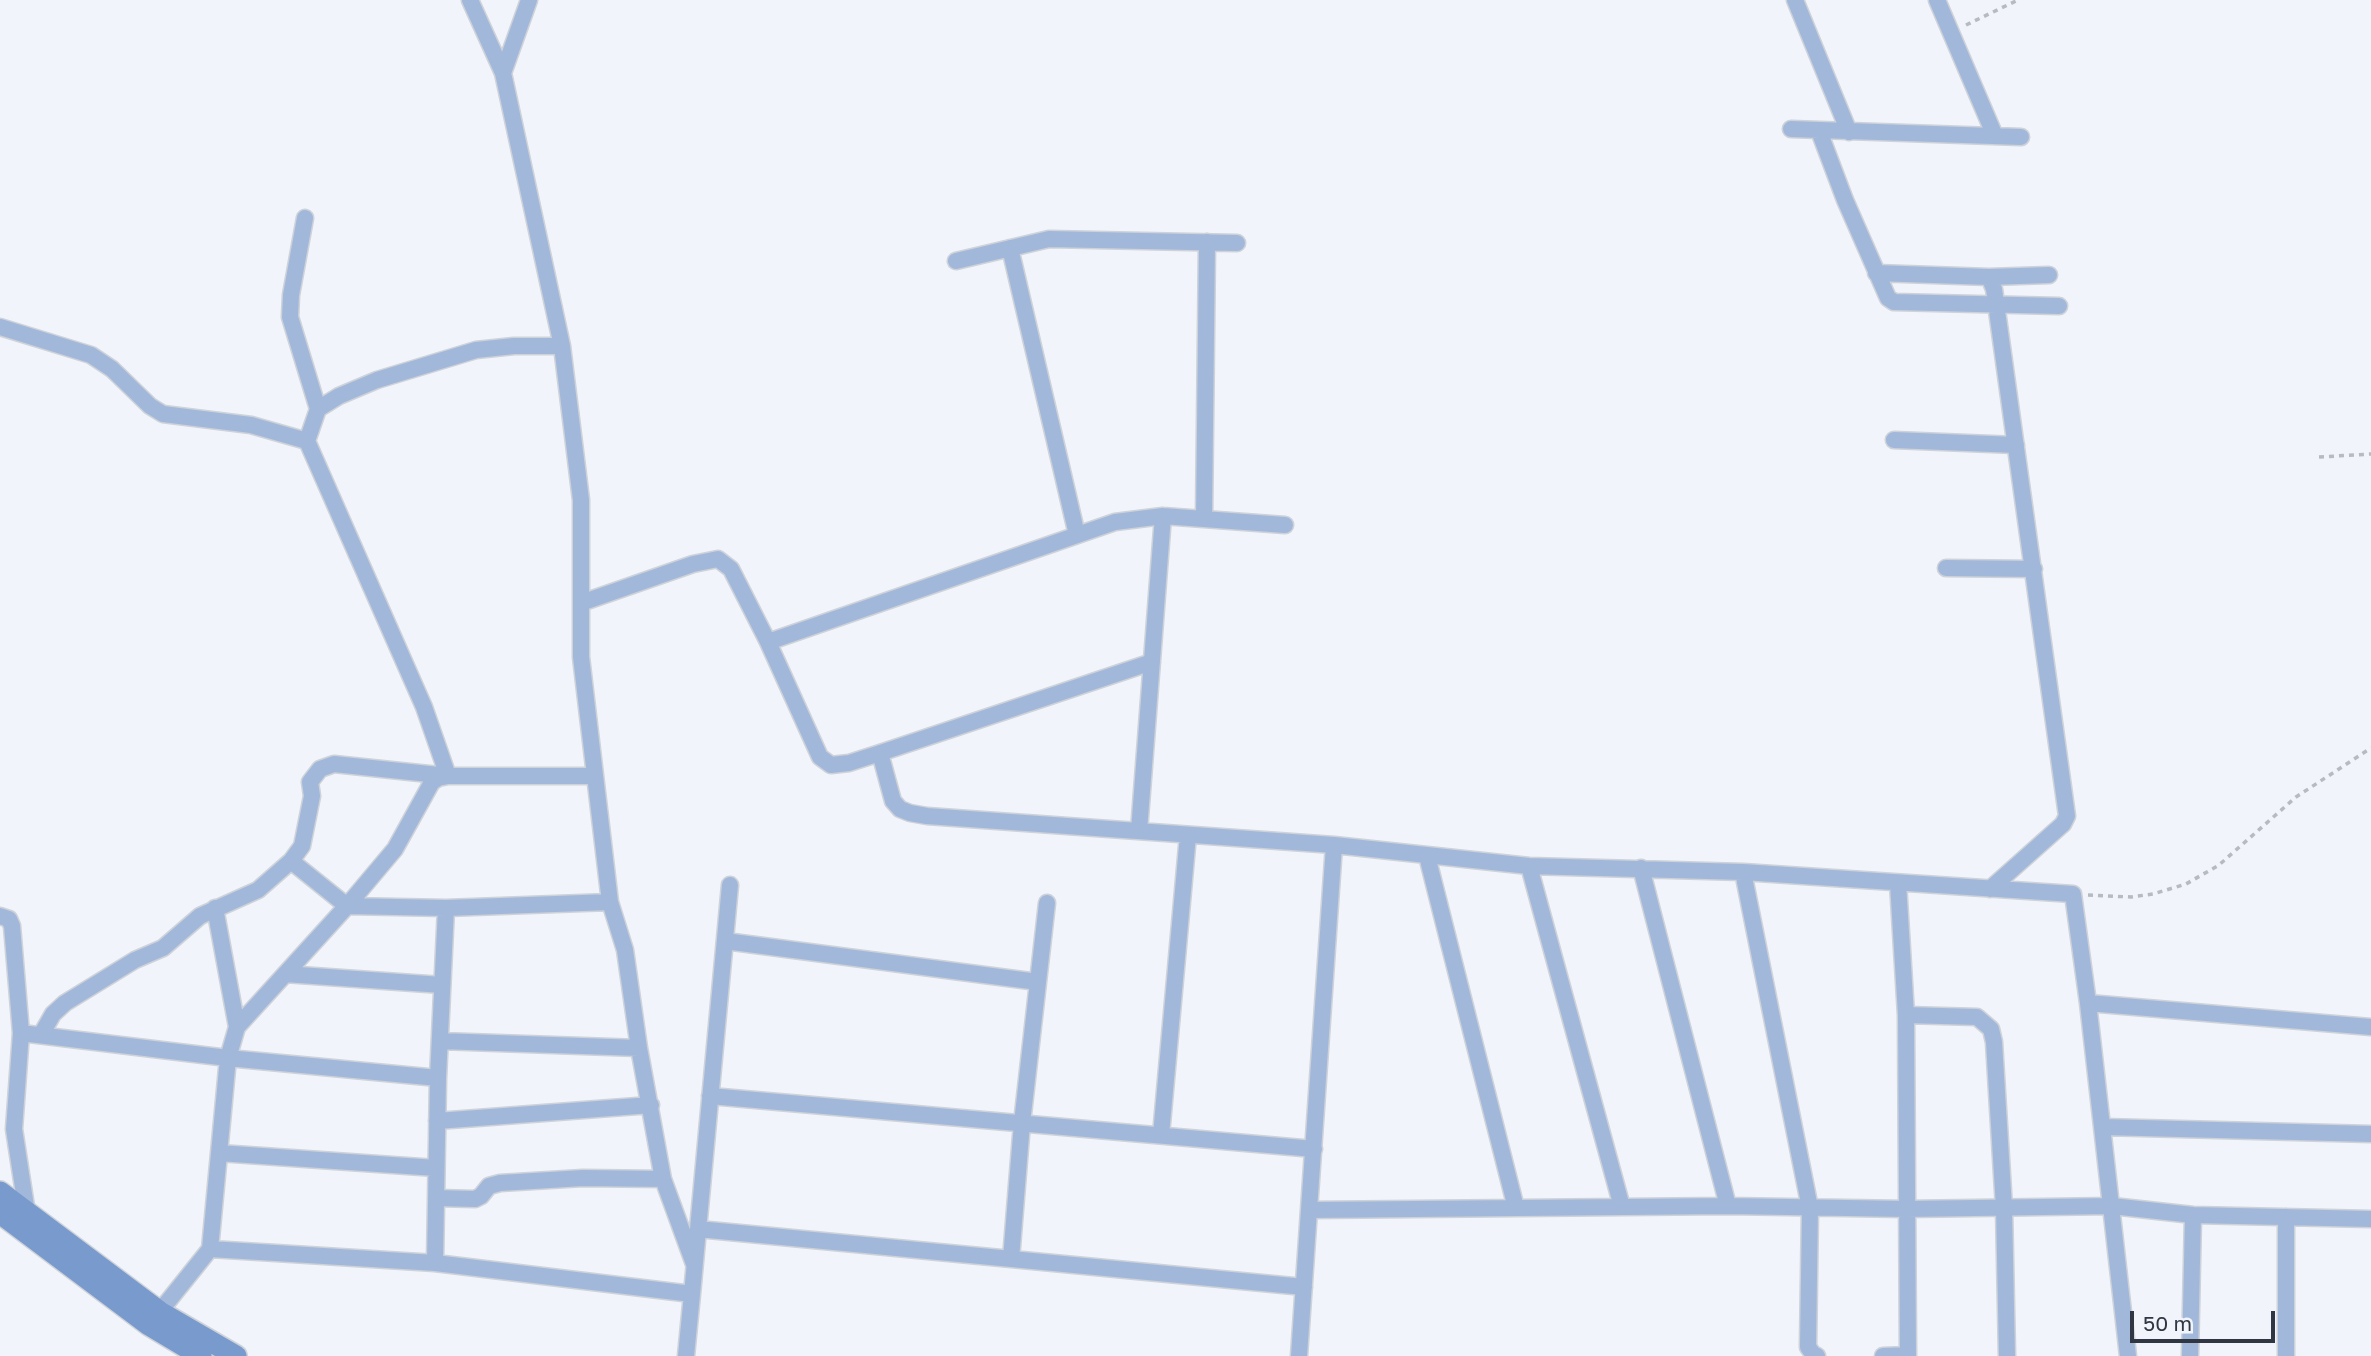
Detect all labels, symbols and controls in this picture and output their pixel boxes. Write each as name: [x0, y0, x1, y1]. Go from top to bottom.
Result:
scale bar: [2133, 1296, 2278, 1340]
text: 50 m: [2143, 1310, 2192, 1336]

